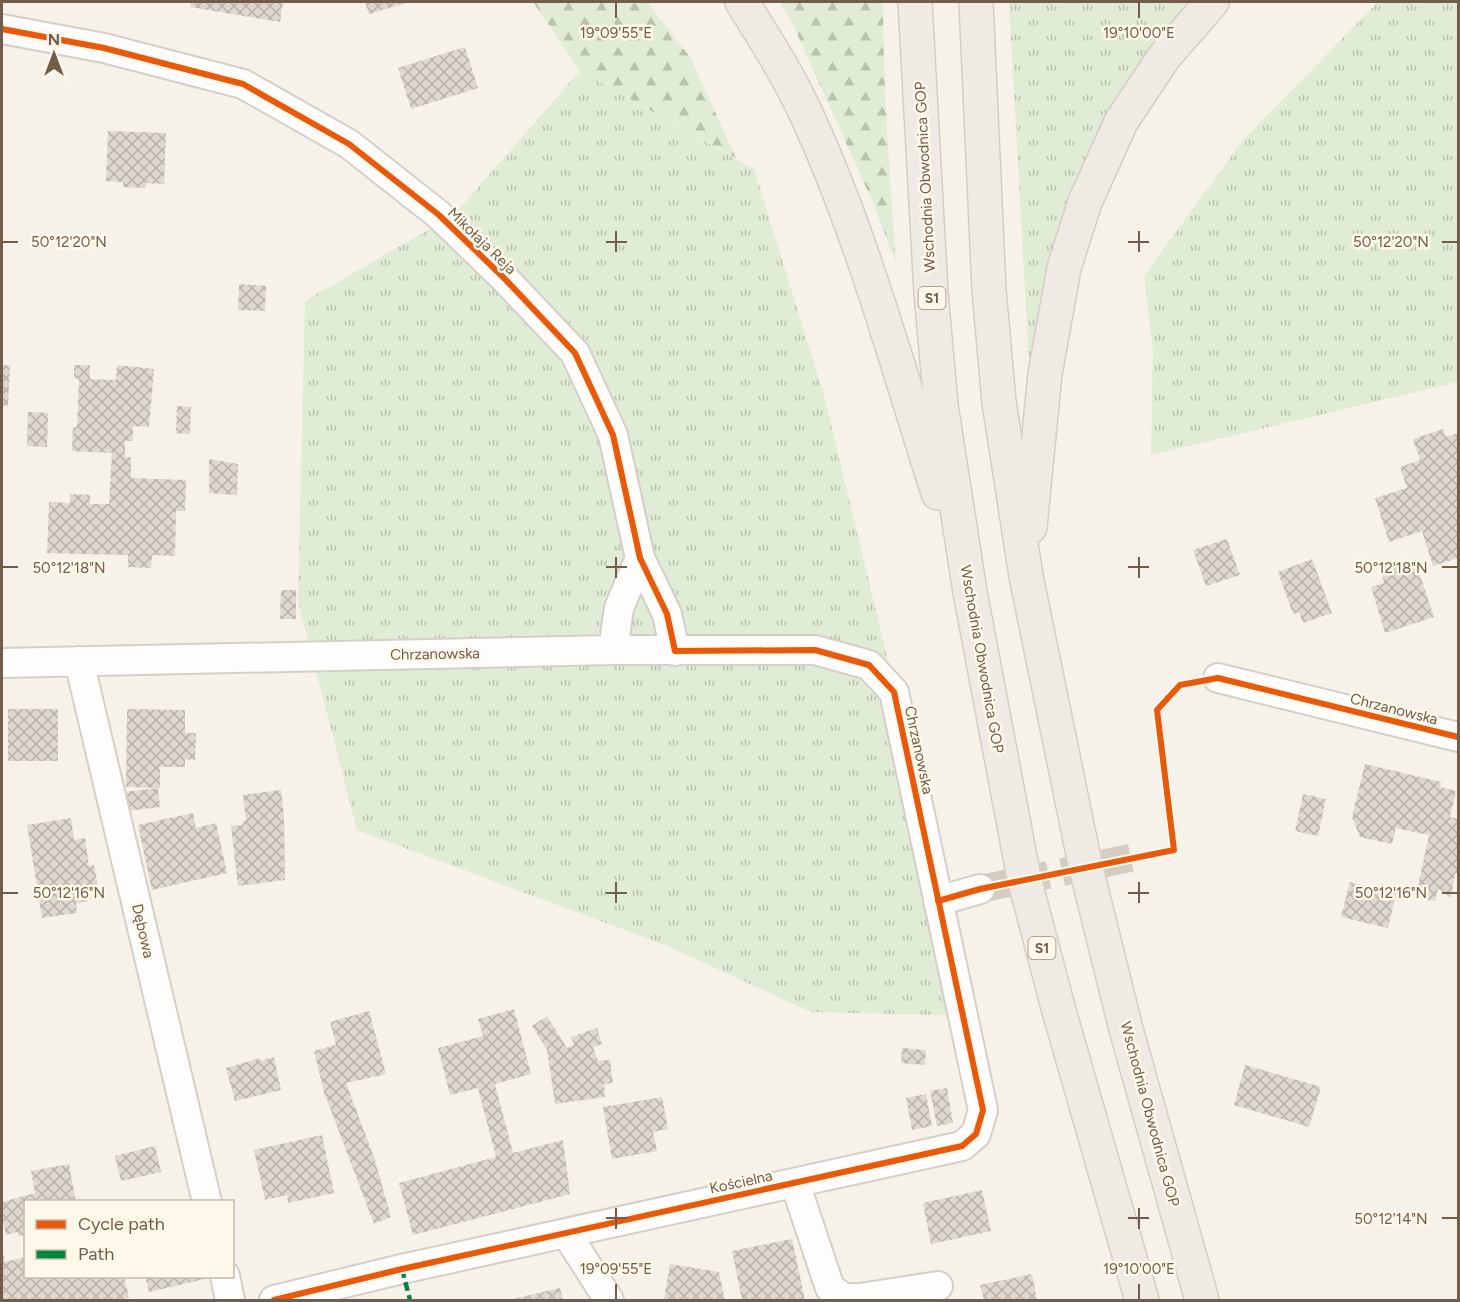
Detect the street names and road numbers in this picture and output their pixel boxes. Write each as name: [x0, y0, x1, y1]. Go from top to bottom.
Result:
street label: Wschodnia Obwodnica GOP: [911, 81, 939, 273]
street label: Mikołaja Reja: [444, 204, 520, 278]
road number: S1: [918, 287, 946, 309]
street label: Wschodnia Obwodnica GOP: [957, 563, 1007, 755]
street label: Chrzanowska: [390, 644, 480, 664]
street label: Chrzanowska: [1348, 689, 1440, 729]
street label: Chrzanowska: [901, 704, 937, 796]
street label: Dębowa: [128, 902, 158, 960]
road number: S1: [1028, 937, 1056, 959]
street label: Wschodnia Obwodnica GOP: [1117, 1019, 1183, 1209]
street label: Kościelna: [708, 1167, 774, 1197]

